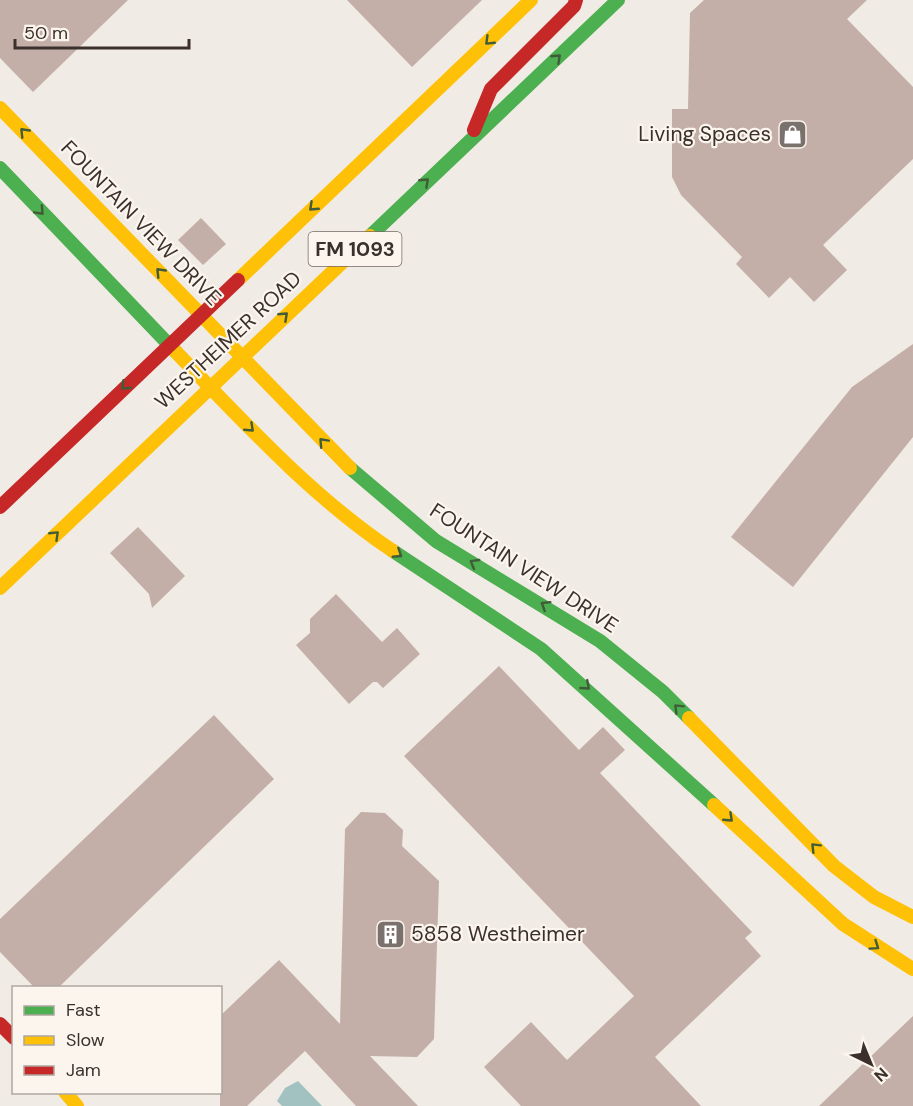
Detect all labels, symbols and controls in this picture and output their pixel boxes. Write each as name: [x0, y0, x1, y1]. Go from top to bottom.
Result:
scale bar: [15, 12, 189, 50]
text: 50 m: [24, 21, 68, 45]
one-way arrow: [485, 33, 496, 44]
one-way arrow: [551, 54, 561, 65]
shop icon: Living Spaces: [776, 118, 808, 150]
place label: Living Spaces: [638, 120, 771, 148]
one-way arrow: [20, 129, 31, 140]
street label: FOUNTAIN VIEW DRIVE: [55, 134, 227, 312]
one-way arrow: [418, 179, 429, 190]
one-way arrow: [309, 200, 320, 211]
one-way arrow: [33, 204, 44, 214]
road number: FM 1093: [308, 232, 401, 266]
street label: WESTHEIMER ROAD: [149, 265, 307, 415]
one-way arrow: [156, 268, 167, 279]
one-way arrow: [277, 312, 287, 323]
one-way arrow: [122, 378, 133, 389]
one-way arrow: [244, 421, 254, 432]
one-way arrow: [319, 438, 330, 448]
street label: FOUNTAIN VIEW DRIVE: [424, 497, 624, 639]
one-way arrow: [47, 532, 58, 543]
one-way arrow: [391, 547, 402, 558]
one-way arrow: [470, 559, 480, 571]
one-way arrow: [541, 600, 551, 612]
one-way arrow: [579, 679, 589, 690]
one-way arrow: [674, 704, 685, 714]
one-way arrow: [721, 811, 732, 822]
one-way arrow: [811, 843, 822, 853]
building icon: 5858 Westheimer: [374, 918, 406, 950]
place label: 5858 Westheimer: [411, 920, 585, 948]
one-way arrow: [869, 939, 880, 950]
legend: [12, 986, 222, 1094]
text: Fast: [66, 998, 101, 1022]
text: Slow: [66, 1028, 105, 1052]
north arrow: [841, 1034, 901, 1094]
text: Jam: [66, 1058, 101, 1082]
text: N: [869, 1063, 892, 1086]

